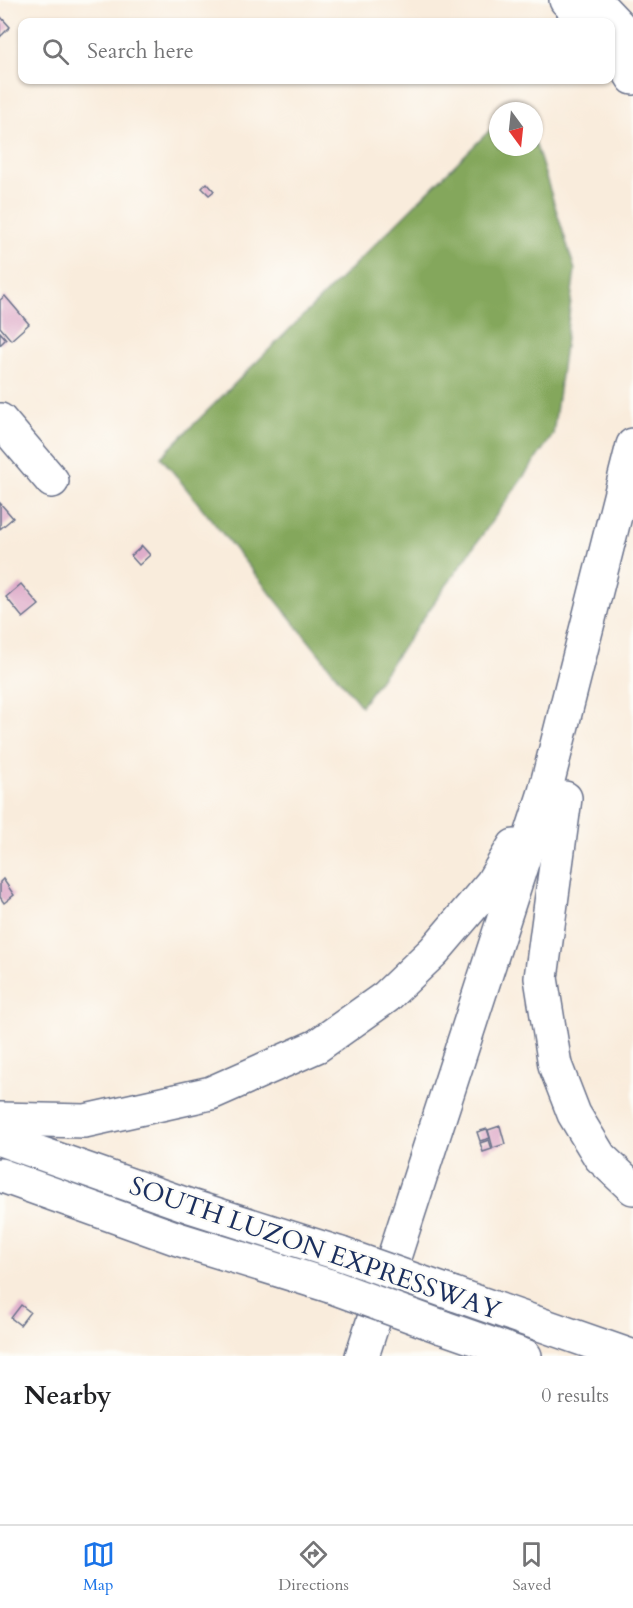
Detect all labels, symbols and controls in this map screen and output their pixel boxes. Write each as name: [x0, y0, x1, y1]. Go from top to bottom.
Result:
search box: [18, 18, 615, 84]
icon: search: [39, 35, 72, 68]
text: Search here: [87, 36, 194, 66]
north arrow: [489, 102, 543, 156]
street label: SOUTH LUZON EXPRESSWAY: [125, 1168, 506, 1328]
text: Nearby: [24, 1378, 112, 1413]
text: 0 results: [541, 1382, 609, 1409]
tab: Map: [82, 1538, 115, 1596]
tab: Directions: [278, 1538, 349, 1596]
tab: Saved: [512, 1538, 551, 1596]

